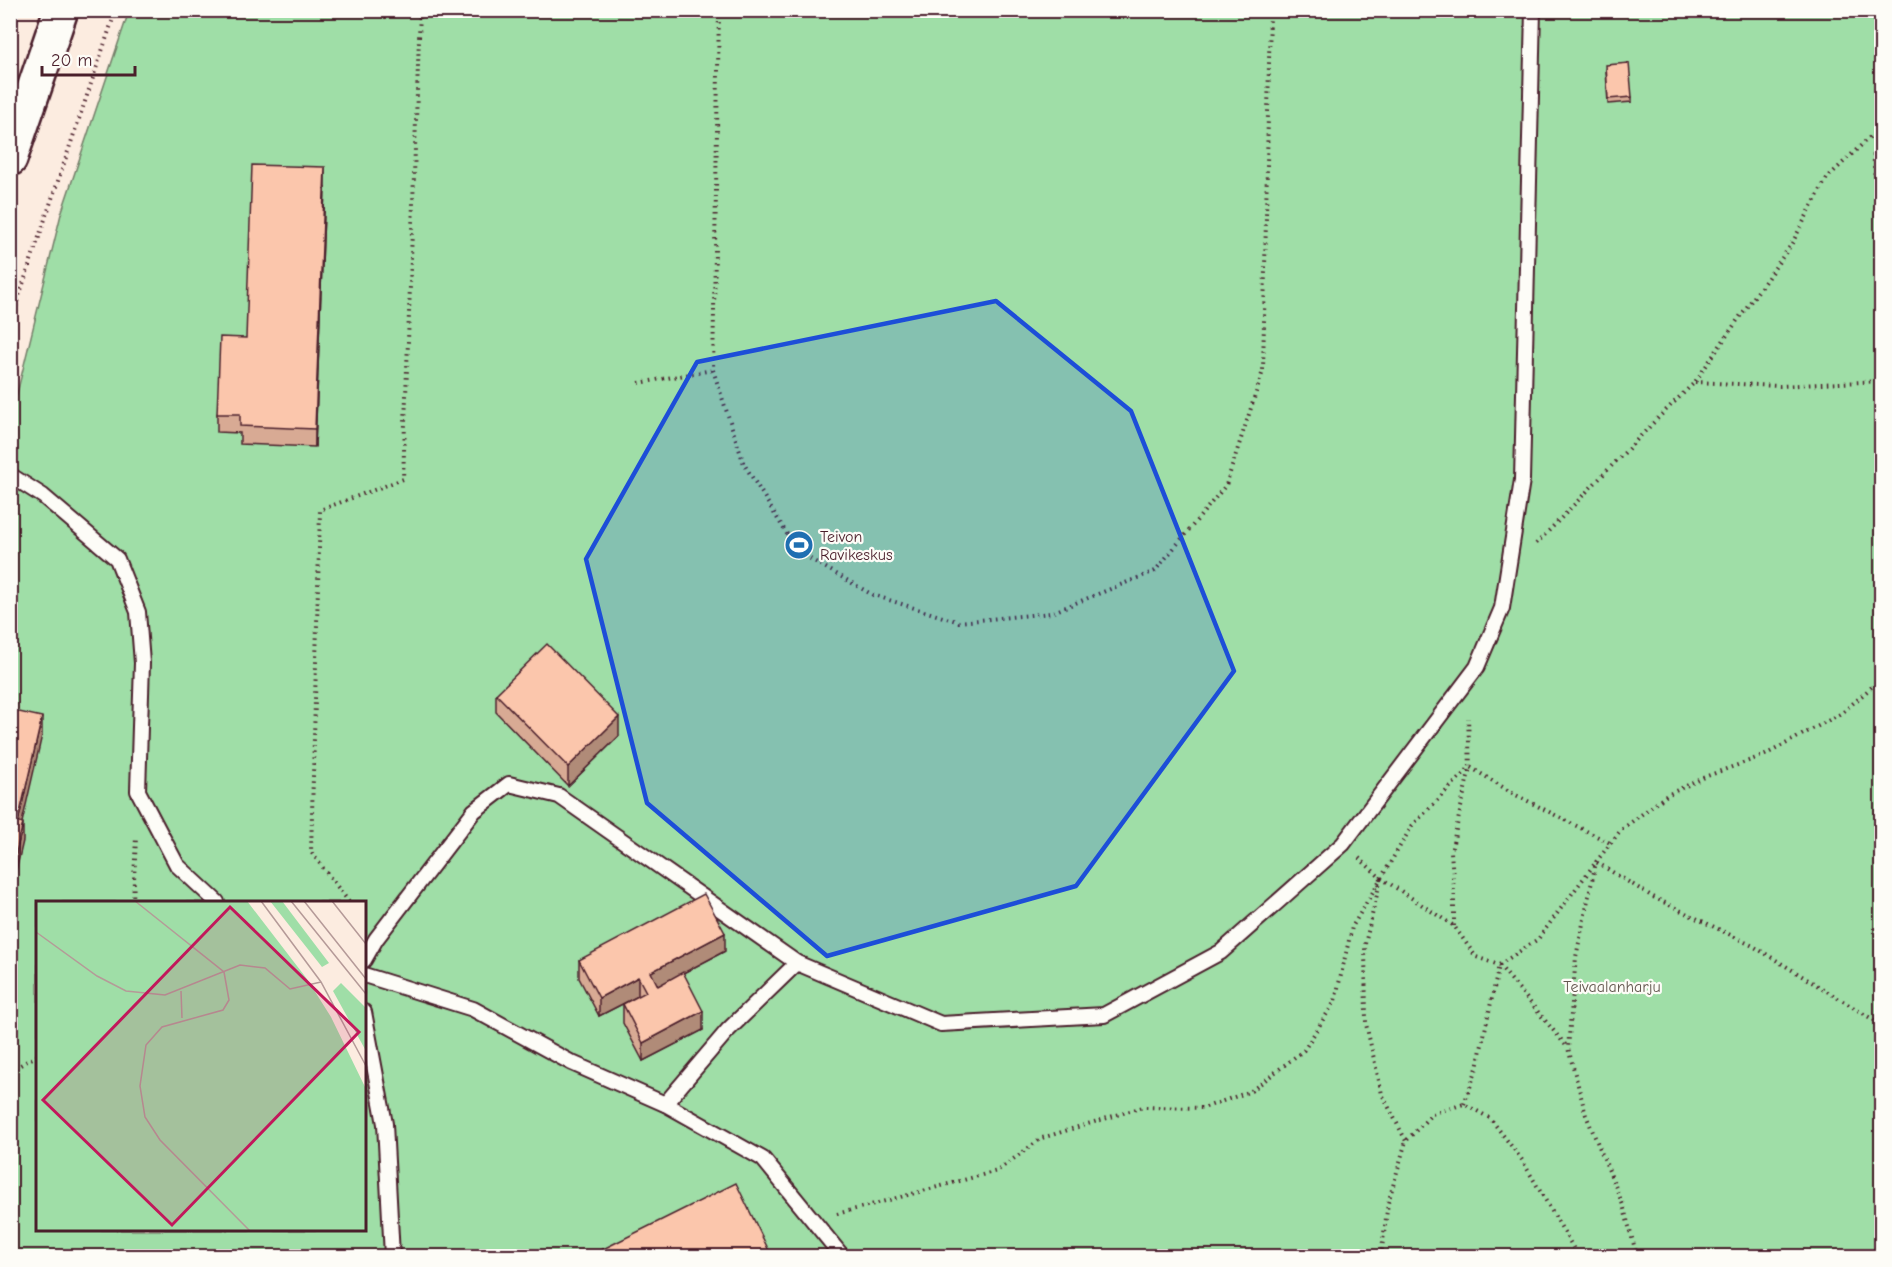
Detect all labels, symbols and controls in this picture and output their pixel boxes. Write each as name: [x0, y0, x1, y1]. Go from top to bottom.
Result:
scale bar: [42, 39, 135, 77]
text: 20 m: [51, 50, 92, 71]
place label: Teivon Ravikeskus: [820, 528, 893, 564]
sports icon: Teivon Ravikeskus: [783, 529, 815, 561]
inset map: [36, 901, 366, 1231]
park label: Teivaalanharju: [1563, 978, 1661, 996]

